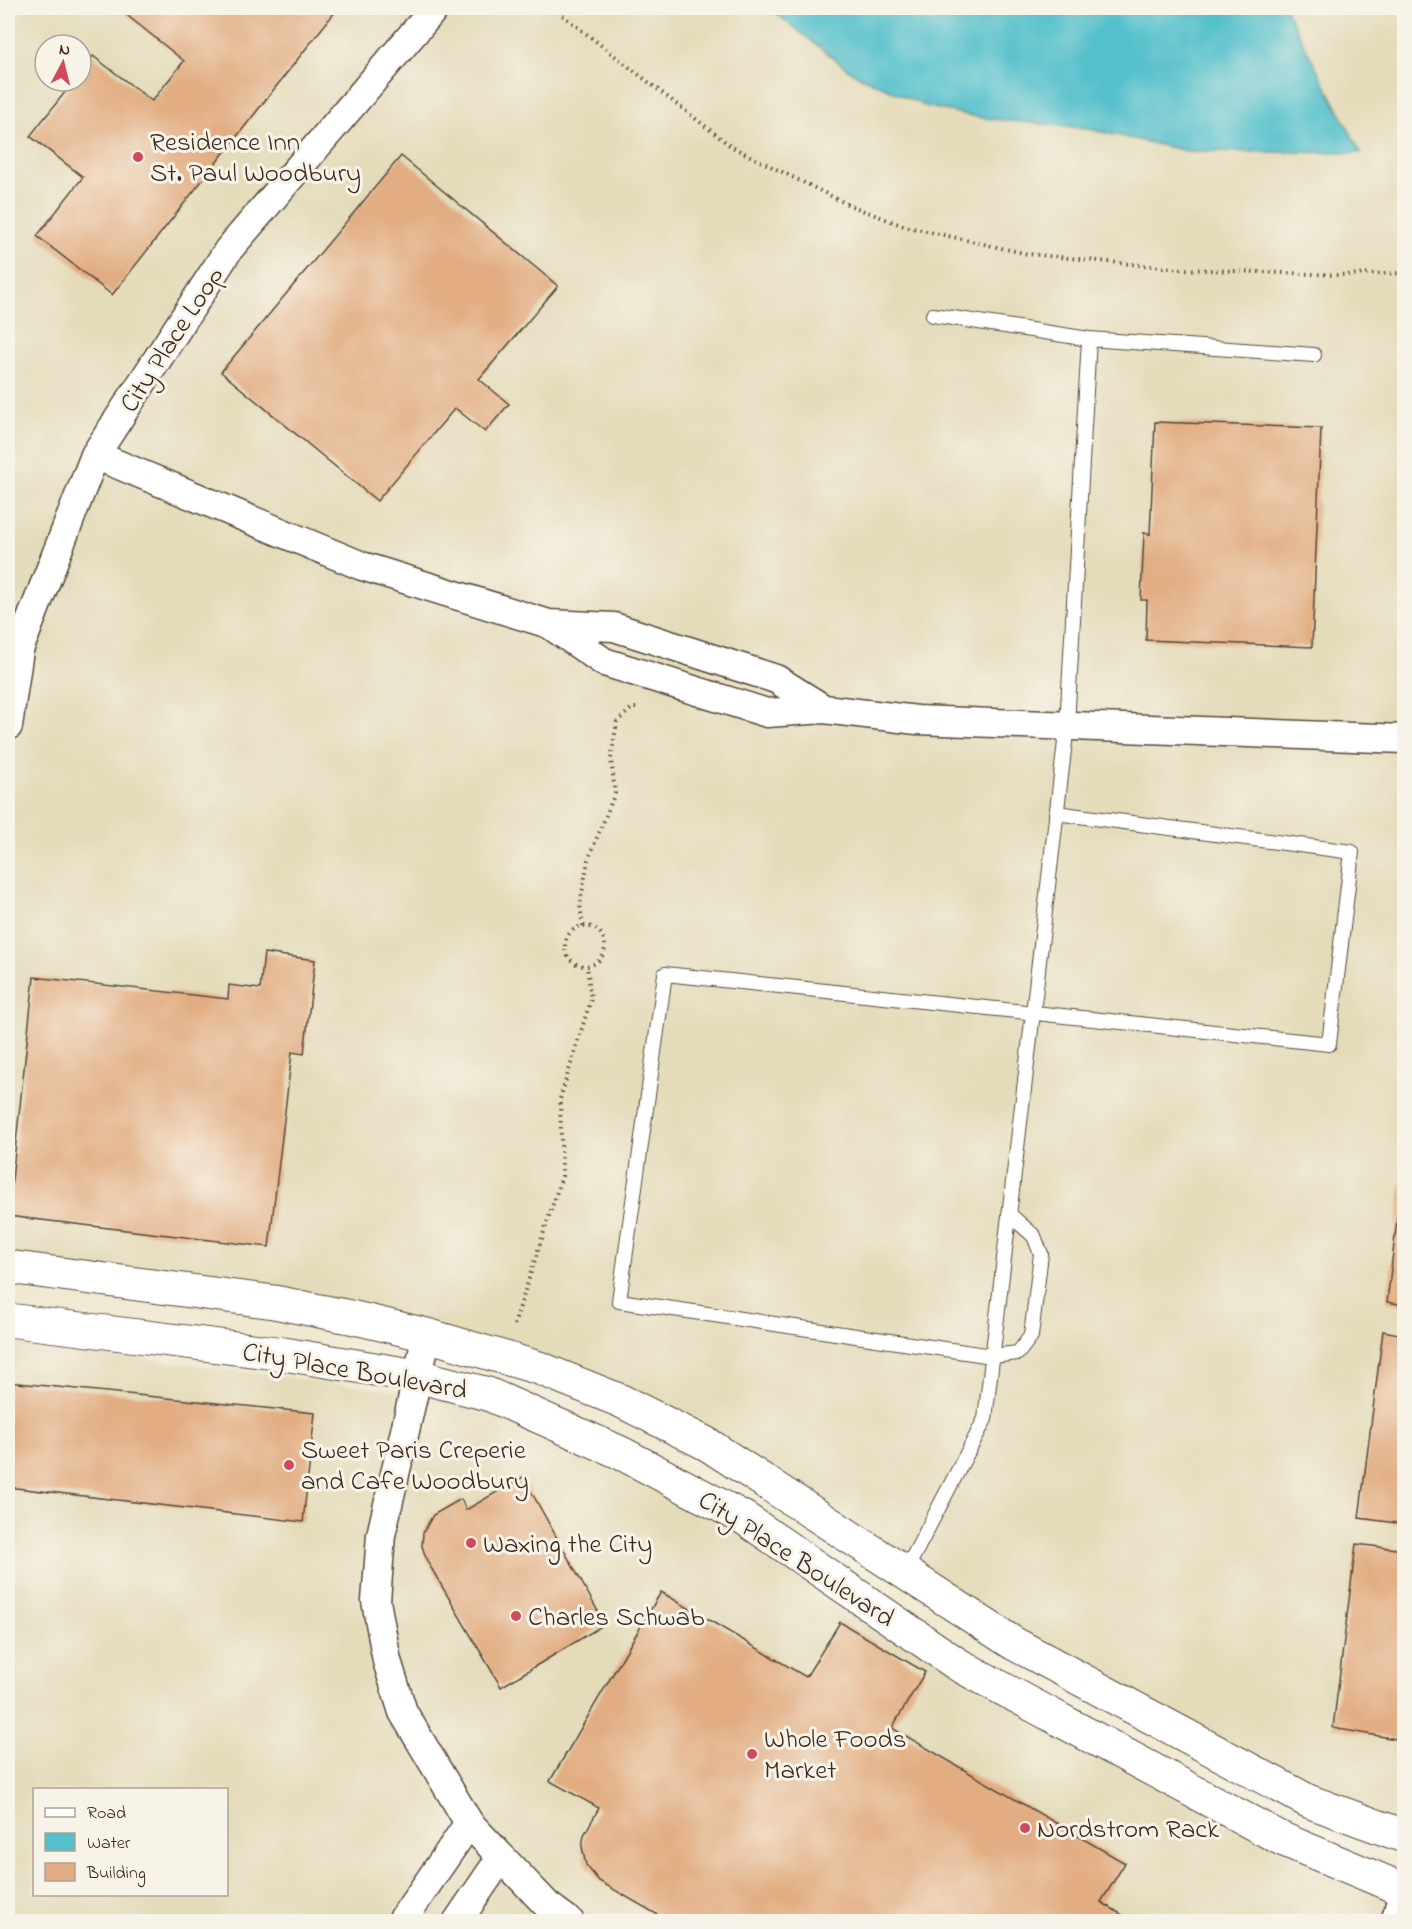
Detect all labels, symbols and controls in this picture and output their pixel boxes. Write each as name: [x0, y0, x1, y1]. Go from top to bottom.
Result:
north arrow: [33, 33, 93, 93]
text: N: [58, 38, 72, 63]
place label: Residence Inn St. Paul Woodbury: [150, 124, 361, 194]
marker: Residence Inn St. Paul Woodbury: [131, 150, 145, 164]
street label: City Place Loop: [111, 260, 235, 421]
street label: City Place Boulevard: [239, 1334, 470, 1411]
place label: Sweet Paris Creperie and Cafe Woodbury: [301, 1432, 529, 1502]
marker: Sweet Paris Creperie and Cafe Woodbury: [282, 1458, 296, 1472]
street label: City Place Boulevard: [690, 1482, 902, 1638]
place label: Waxing the City: [483, 1526, 652, 1565]
marker: Waxing the City: [464, 1536, 478, 1550]
place label: Charles Schwab: [528, 1599, 704, 1638]
marker: Charles Schwab: [509, 1609, 523, 1623]
place label: Whole Foods Market: [764, 1721, 906, 1791]
marker: Whole Foods Market: [745, 1747, 759, 1761]
legend: [33, 1788, 228, 1896]
text: Road: [87, 1801, 126, 1827]
place label: Nordstrom Rack: [1037, 1811, 1219, 1850]
marker: Nordstrom Rack: [1018, 1821, 1032, 1835]
text: Water: [87, 1831, 131, 1857]
text: Building: [86, 1861, 146, 1888]

